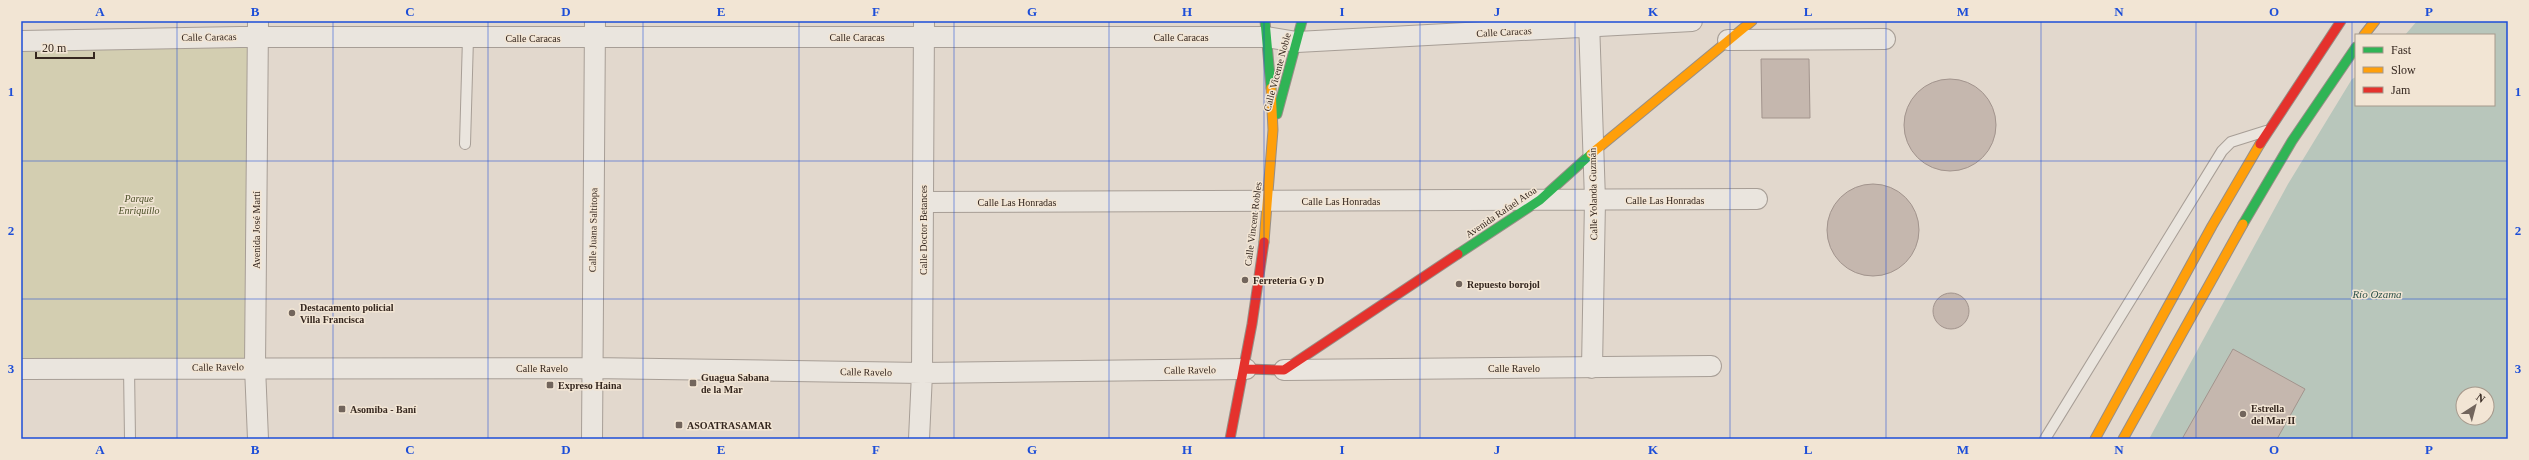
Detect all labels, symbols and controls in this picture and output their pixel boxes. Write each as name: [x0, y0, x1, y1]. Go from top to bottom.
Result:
text: A: [95, 4, 105, 19]
text: B: [251, 4, 260, 19]
text: C: [405, 4, 415, 19]
text: D: [561, 4, 571, 19]
text: E: [717, 4, 725, 19]
text: F: [872, 4, 880, 19]
text: G: [1027, 4, 1037, 19]
text: H: [1182, 4, 1192, 19]
text: I: [1339, 4, 1345, 19]
text: J: [1494, 4, 1501, 19]
text: K: [1648, 4, 1659, 19]
text: L: [1804, 4, 1813, 19]
text: M: [1957, 4, 1969, 19]
text: N: [2114, 4, 2124, 19]
text: O: [2269, 4, 2279, 19]
text: P: [2425, 4, 2433, 19]
street label: Calle Caracas: [1476, 25, 1532, 39]
street label: Calle Caracas: [181, 31, 237, 43]
street label: Calle Vicente Noble: [1261, 31, 1293, 112]
street label: Calle Caracas: [829, 32, 885, 43]
street label: Calle Caracas: [1153, 32, 1209, 43]
street label: Calle Caracas: [505, 33, 561, 44]
scale bar: [36, 34, 94, 60]
legend: [2355, 34, 2495, 106]
text: 20 m: [42, 41, 67, 55]
text: Fast: [2391, 43, 2412, 57]
text: Slow: [2391, 63, 2416, 77]
text: Jam: [2391, 83, 2411, 97]
text: 1: [8, 84, 14, 99]
text: 1: [2515, 84, 2521, 99]
street label: Calle Yolanda Guzmán: [1587, 148, 1599, 240]
street label: Calle Vincent Robles: [1242, 181, 1264, 267]
street label: Avenida Rafael Atoa: [1463, 184, 1539, 240]
street label: Calle Doctor Betances: [918, 185, 929, 275]
street label: Calle Juana Saltitopa: [587, 187, 599, 272]
street label: Avenida José Martí: [251, 191, 262, 269]
park label: Parque Enriquillo: [117, 193, 160, 216]
street label: Calle Las Honradas: [1626, 195, 1705, 206]
street label: Calle Las Honradas: [1302, 196, 1381, 207]
street label: Calle Las Honradas: [978, 197, 1057, 208]
text: 2: [8, 223, 14, 238]
text: 2: [2515, 223, 2521, 238]
marker: Ferretería G y D: [1240, 275, 1250, 285]
place label: Ferretería G y D: [1253, 275, 1324, 286]
marker: Repuesto borojol: [1454, 279, 1464, 289]
place label: Repuesto borojol: [1467, 279, 1540, 290]
water label: Río Ozama: [2351, 288, 2402, 300]
place label: Destacamento policial Villa Francisca: [300, 302, 394, 325]
marker: Destacamento policial Villa Francisca: [287, 308, 297, 318]
text: 3: [8, 361, 15, 376]
street label: Calle Ravelo: [192, 361, 244, 373]
text: 3: [2515, 361, 2522, 376]
street label: Calle Ravelo: [516, 363, 568, 374]
street label: Calle Ravelo: [1488, 363, 1540, 374]
street label: Calle Ravelo: [1164, 364, 1216, 376]
street label: Calle Ravelo: [840, 366, 892, 378]
place label: Guagua Sabana de la Mar: [701, 372, 769, 395]
marker: Guagua Sabana de la Mar: [688, 378, 698, 388]
marker: Expreso Haina: [545, 380, 555, 390]
place label: Expreso Haina: [558, 380, 621, 391]
north arrow: [2455, 386, 2495, 426]
text: N: [2474, 391, 2488, 405]
place label: Estrella del Mar II: [2251, 403, 2295, 426]
marker: Asomiba - Baní: [337, 404, 347, 414]
place label: Asomiba - Baní: [350, 404, 416, 415]
marker: Estrella del Mar II: [2238, 409, 2248, 419]
marker: ASOATRASAMAR: [674, 420, 684, 430]
place label: ASOATRASAMAR: [687, 420, 773, 431]
text: A: [95, 442, 105, 457]
text: B: [251, 442, 260, 457]
text: C: [405, 442, 415, 457]
text: D: [561, 442, 571, 457]
text: E: [717, 442, 725, 457]
text: F: [872, 442, 880, 457]
text: G: [1027, 442, 1037, 457]
text: H: [1182, 442, 1192, 457]
text: I: [1339, 442, 1345, 457]
text: J: [1494, 442, 1501, 457]
text: K: [1648, 442, 1659, 457]
text: L: [1804, 442, 1813, 457]
text: M: [1957, 442, 1969, 457]
text: N: [2114, 442, 2124, 457]
text: O: [2269, 442, 2279, 457]
text: P: [2425, 442, 2433, 457]

